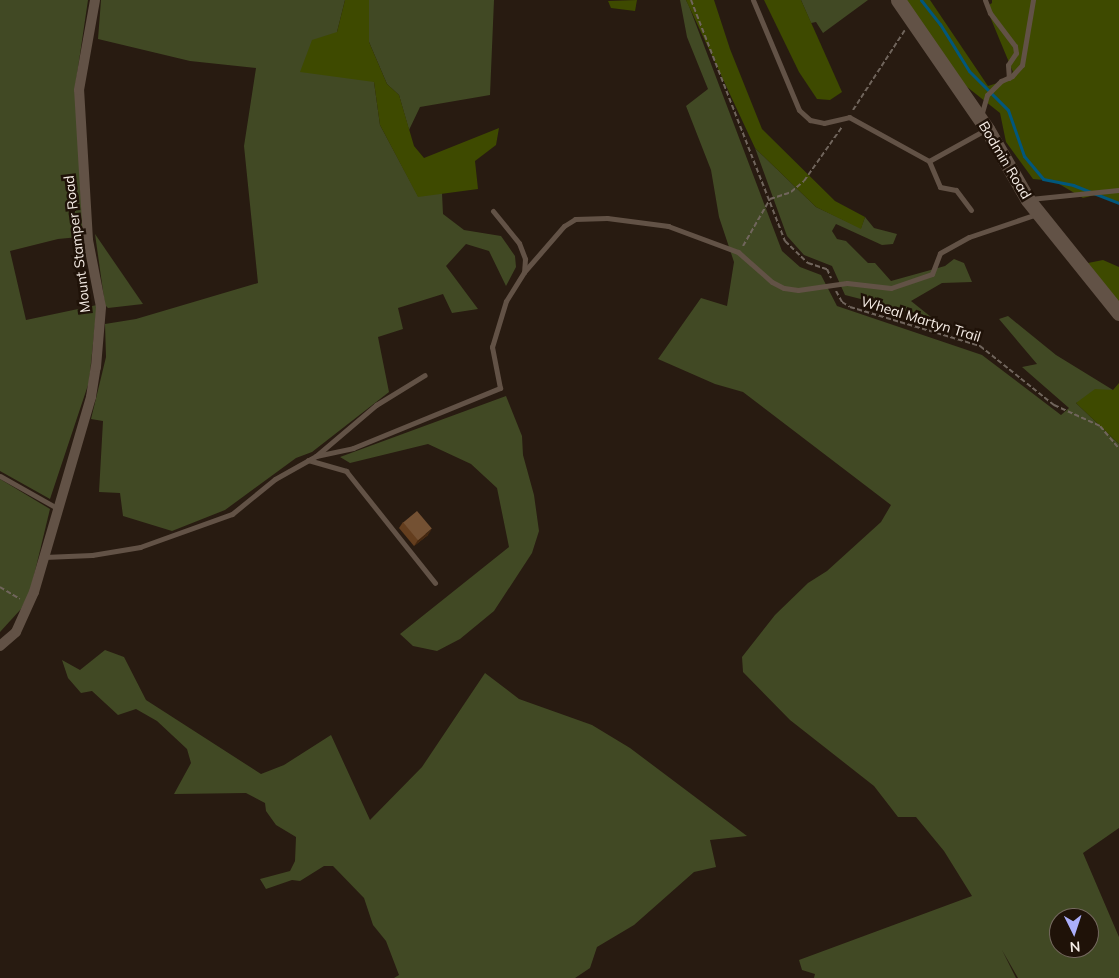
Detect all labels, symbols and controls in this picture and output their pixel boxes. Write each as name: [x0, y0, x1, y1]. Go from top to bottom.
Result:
street label: Bodmin Road: [975, 118, 1035, 202]
street label: Mount Stamper Road: [60, 174, 94, 314]
street label: Wheal Martyn Trail: [859, 293, 983, 345]
north arrow: [1049, 908, 1099, 958]
text: N: [1069, 938, 1081, 956]

